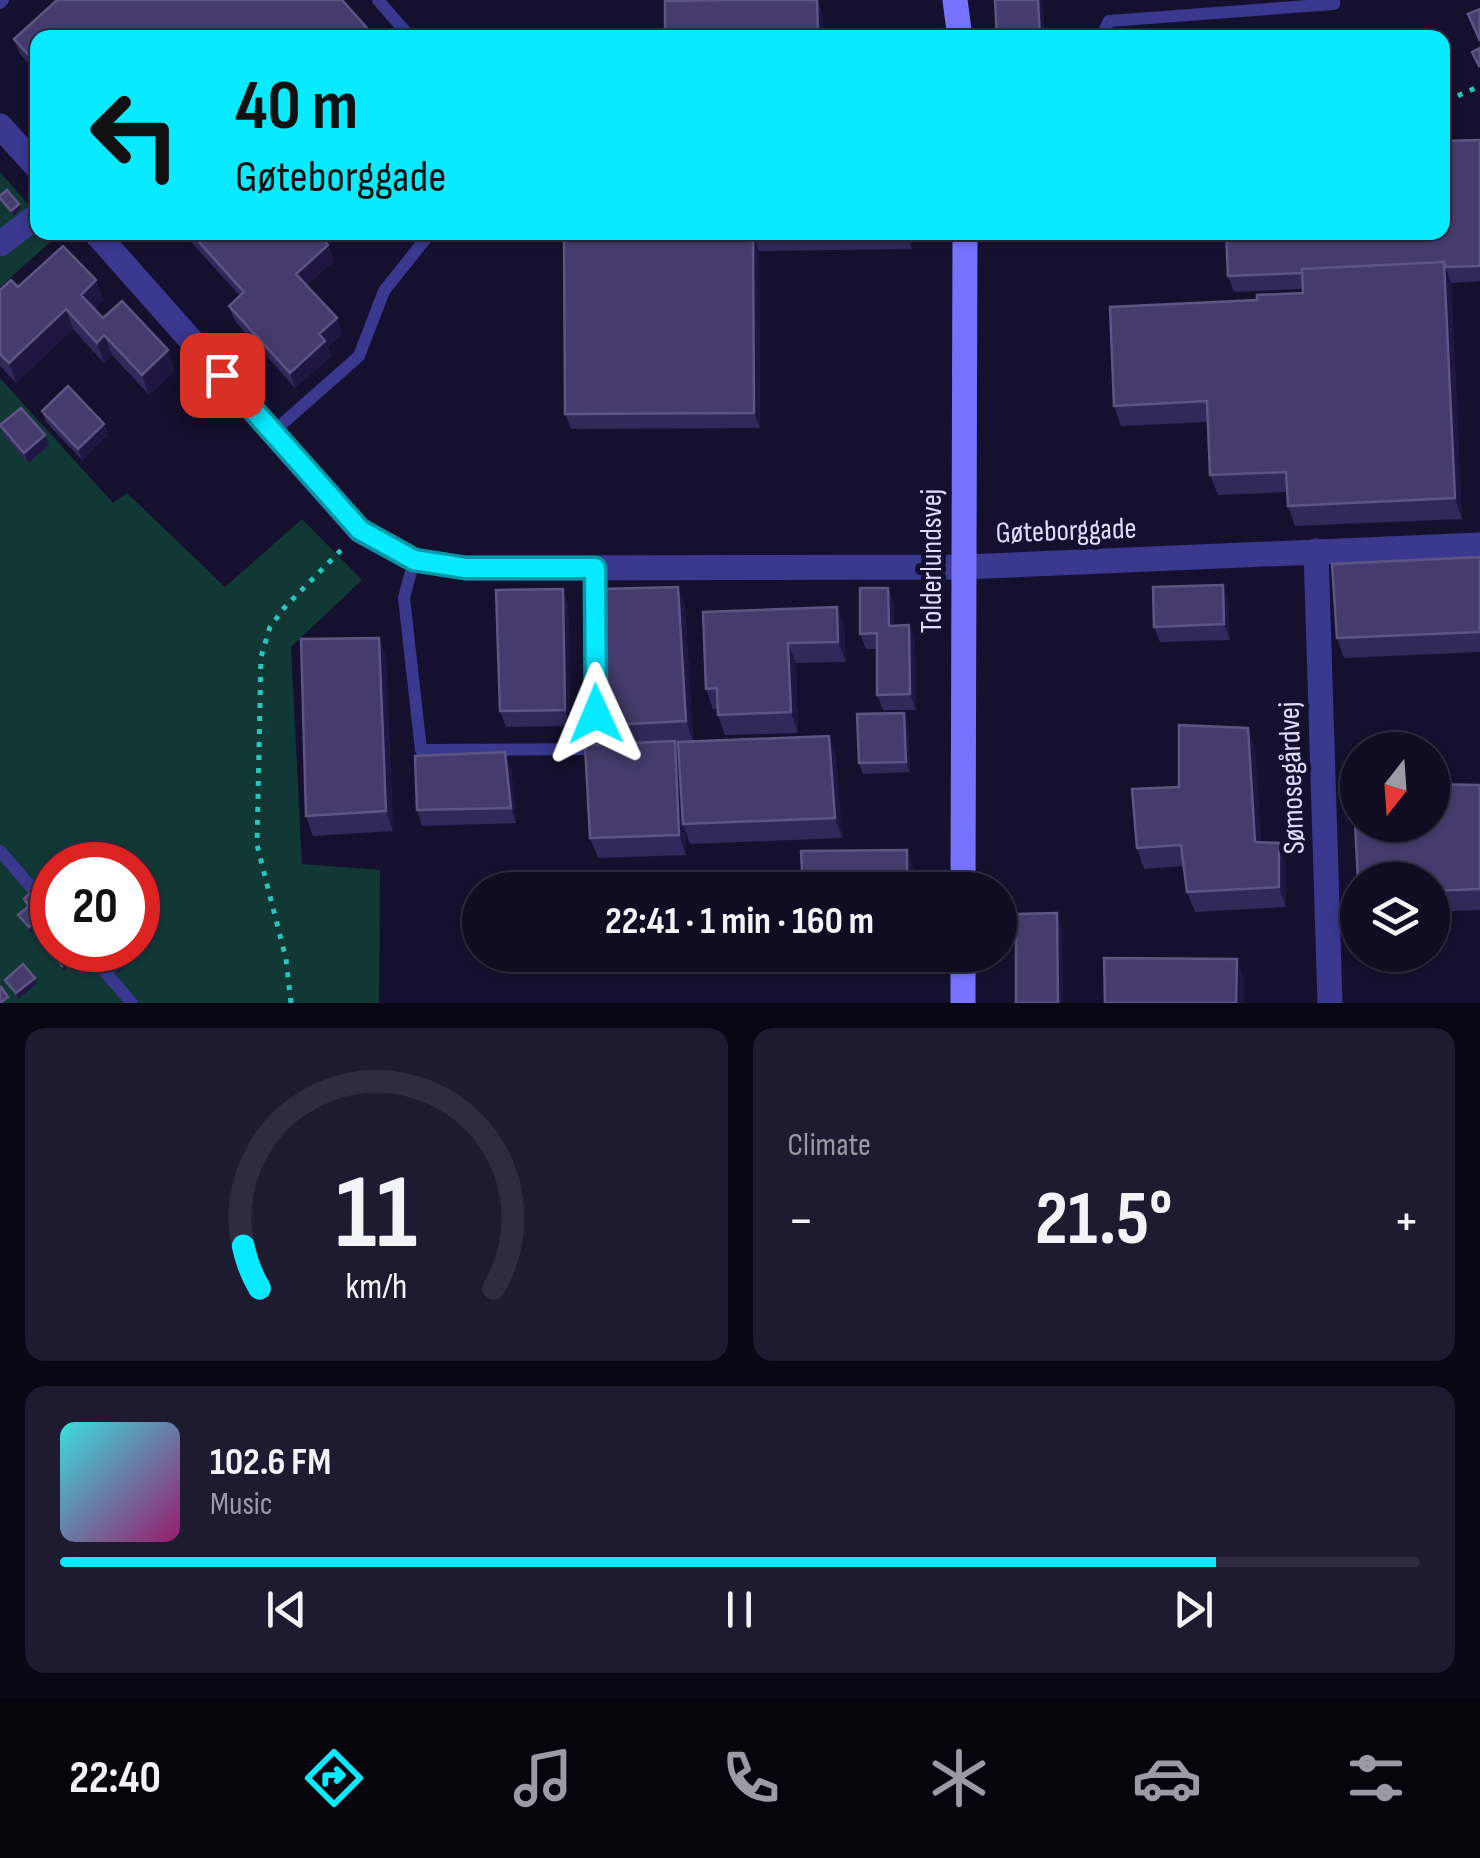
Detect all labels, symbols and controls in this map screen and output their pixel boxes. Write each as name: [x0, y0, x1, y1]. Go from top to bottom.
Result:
text: 40 m: [235, 65, 358, 149]
icon: left: [70, 70, 200, 200]
text: Gøteborggade: [235, 150, 446, 205]
pin: [180, 333, 265, 418]
icon: arrive: [195, 348, 250, 403]
street label: Tolderlundsvej: [914, 489, 950, 633]
street label: Gøteborggade: [995, 511, 1137, 551]
position arrow: [544, 662, 648, 766]
street label: Sømosegårdvej: [1271, 701, 1313, 855]
north arrow: [1340, 732, 1450, 842]
map controls: [1340, 732, 1450, 972]
speed limit sign: 20: [30, 842, 160, 972]
button: layers: [1340, 862, 1450, 972]
text: 22:41 · 1 min · 160 m: [605, 899, 874, 944]
text: Climate: [788, 1126, 871, 1165]
text: 11: [335, 1152, 417, 1277]
text: 21.5°: [1035, 1175, 1173, 1266]
text: −: [788, 1188, 814, 1255]
text: +: [1393, 1188, 1420, 1255]
text: km/h: [345, 1266, 407, 1309]
text: 102.6 FM: [210, 1440, 331, 1485]
text: Music: [210, 1485, 273, 1524]
icon: previous: [259, 1582, 314, 1637]
icon: pause: [712, 1582, 767, 1637]
icon: next: [1166, 1582, 1221, 1637]
icon: directions: [299, 1743, 369, 1813]
icon: music: [508, 1743, 578, 1813]
icon: phone: [716, 1743, 786, 1813]
icon: climate: [924, 1743, 994, 1813]
icon: car: [1132, 1743, 1202, 1813]
icon: filters: [1341, 1743, 1411, 1813]
text: 22:40: [69, 1751, 161, 1806]

